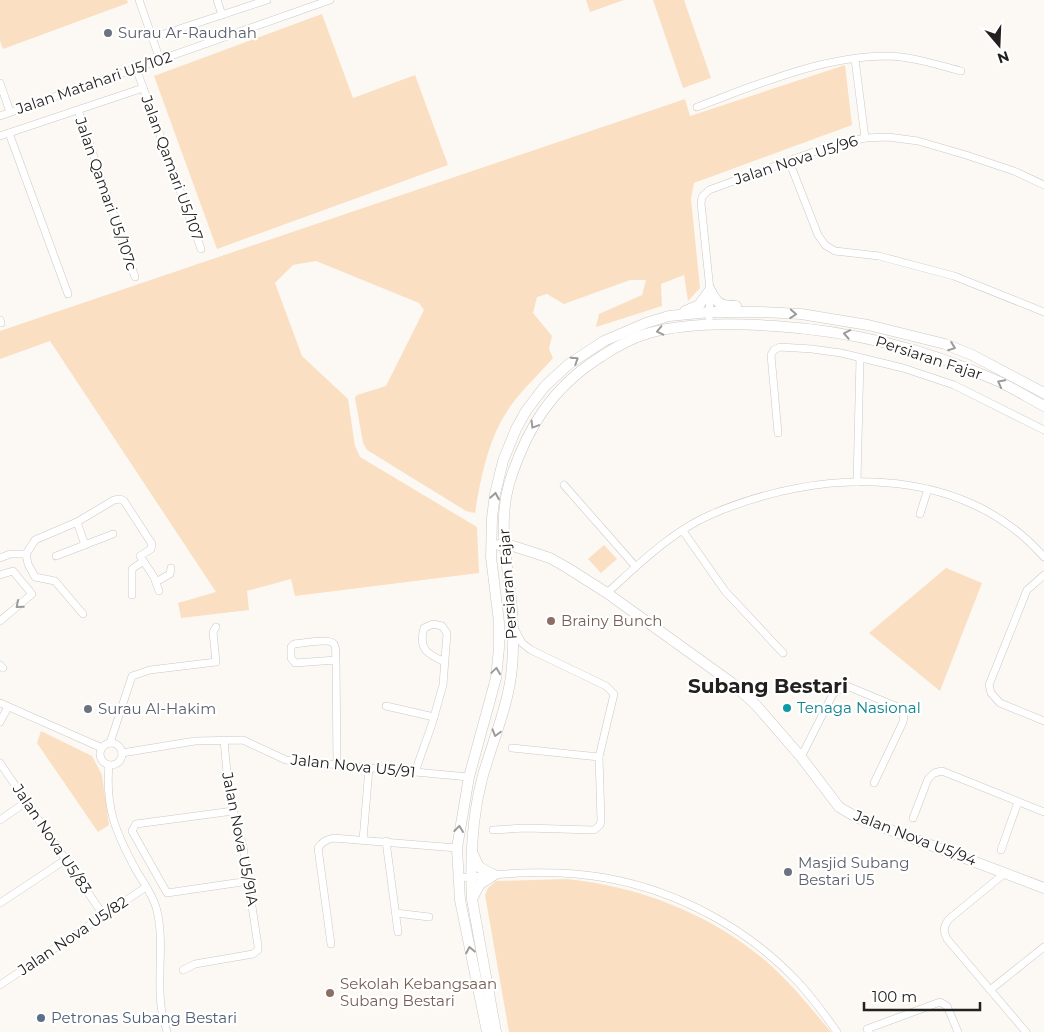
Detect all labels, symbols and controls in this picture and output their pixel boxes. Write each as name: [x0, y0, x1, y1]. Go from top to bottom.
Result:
north arrow: [974, 20, 1024, 70]
place label: Surau Ar-Raudhah: [118, 23, 257, 42]
marker: Surau Ar-Raudhah: [102, 27, 114, 39]
street label: Jalan Matahari U5/102: [12, 47, 174, 118]
text: N: [995, 47, 1012, 68]
street label: Jalan Qamari U5/107: [137, 92, 208, 243]
street label: Jalan Qamari U5/107c: [71, 114, 142, 273]
street label: Jalan Nova U5/96: [731, 131, 860, 189]
one-way arrow: [790, 308, 798, 319]
one-way arrow: [656, 325, 665, 336]
one-way arrow: [842, 329, 851, 339]
street label: Persiaran Fajar: [873, 331, 985, 384]
one-way arrow: [947, 341, 956, 351]
one-way arrow: [570, 357, 579, 366]
one-way arrow: [997, 379, 1006, 389]
one-way arrow: [531, 420, 541, 429]
one-way arrow: [489, 492, 499, 501]
street label: Persiaran Fajar: [494, 528, 521, 640]
one-way arrow: [16, 599, 25, 608]
place label: Brainy Bunch: [561, 611, 663, 630]
marker: Brainy Bunch: [545, 615, 557, 627]
one-way arrow: [491, 667, 501, 676]
district label: Subang Bestari: [688, 674, 848, 698]
place label: Tenaga Nasional: [797, 698, 921, 717]
place label: Surau Al-Hakim: [98, 699, 216, 718]
marker: Tenaga Nasional: [781, 702, 793, 714]
marker: Surau Al-Hakim: [82, 703, 94, 715]
one-way arrow: [492, 728, 502, 736]
street label: Jalan Nova U5/91: [289, 749, 416, 781]
street label: Jalan Nova U5/91A: [218, 769, 263, 908]
street label: Jalan Nova U5/83: [8, 779, 96, 897]
street label: Jalan Nova U5/94: [850, 805, 979, 870]
one-way arrow: [454, 825, 464, 834]
place label: Masjid Subang Bestari U5: [798, 853, 909, 889]
marker: Masjid Subang Bestari U5: [782, 866, 794, 878]
street label: Jalan Nova U5/82: [13, 892, 131, 980]
one-way arrow: [466, 946, 476, 954]
place label: Sekolah Kebangsaan Subang Bestari: [340, 974, 497, 1010]
scale bar: [864, 980, 980, 1012]
marker: Sekolah Kebangsaan Subang Bestari: [324, 987, 336, 999]
text: 100 m: [872, 987, 917, 1006]
place label: Petronas Subang Bestari: [51, 1008, 237, 1027]
marker: Petronas Subang Bestari: [35, 1012, 47, 1024]

